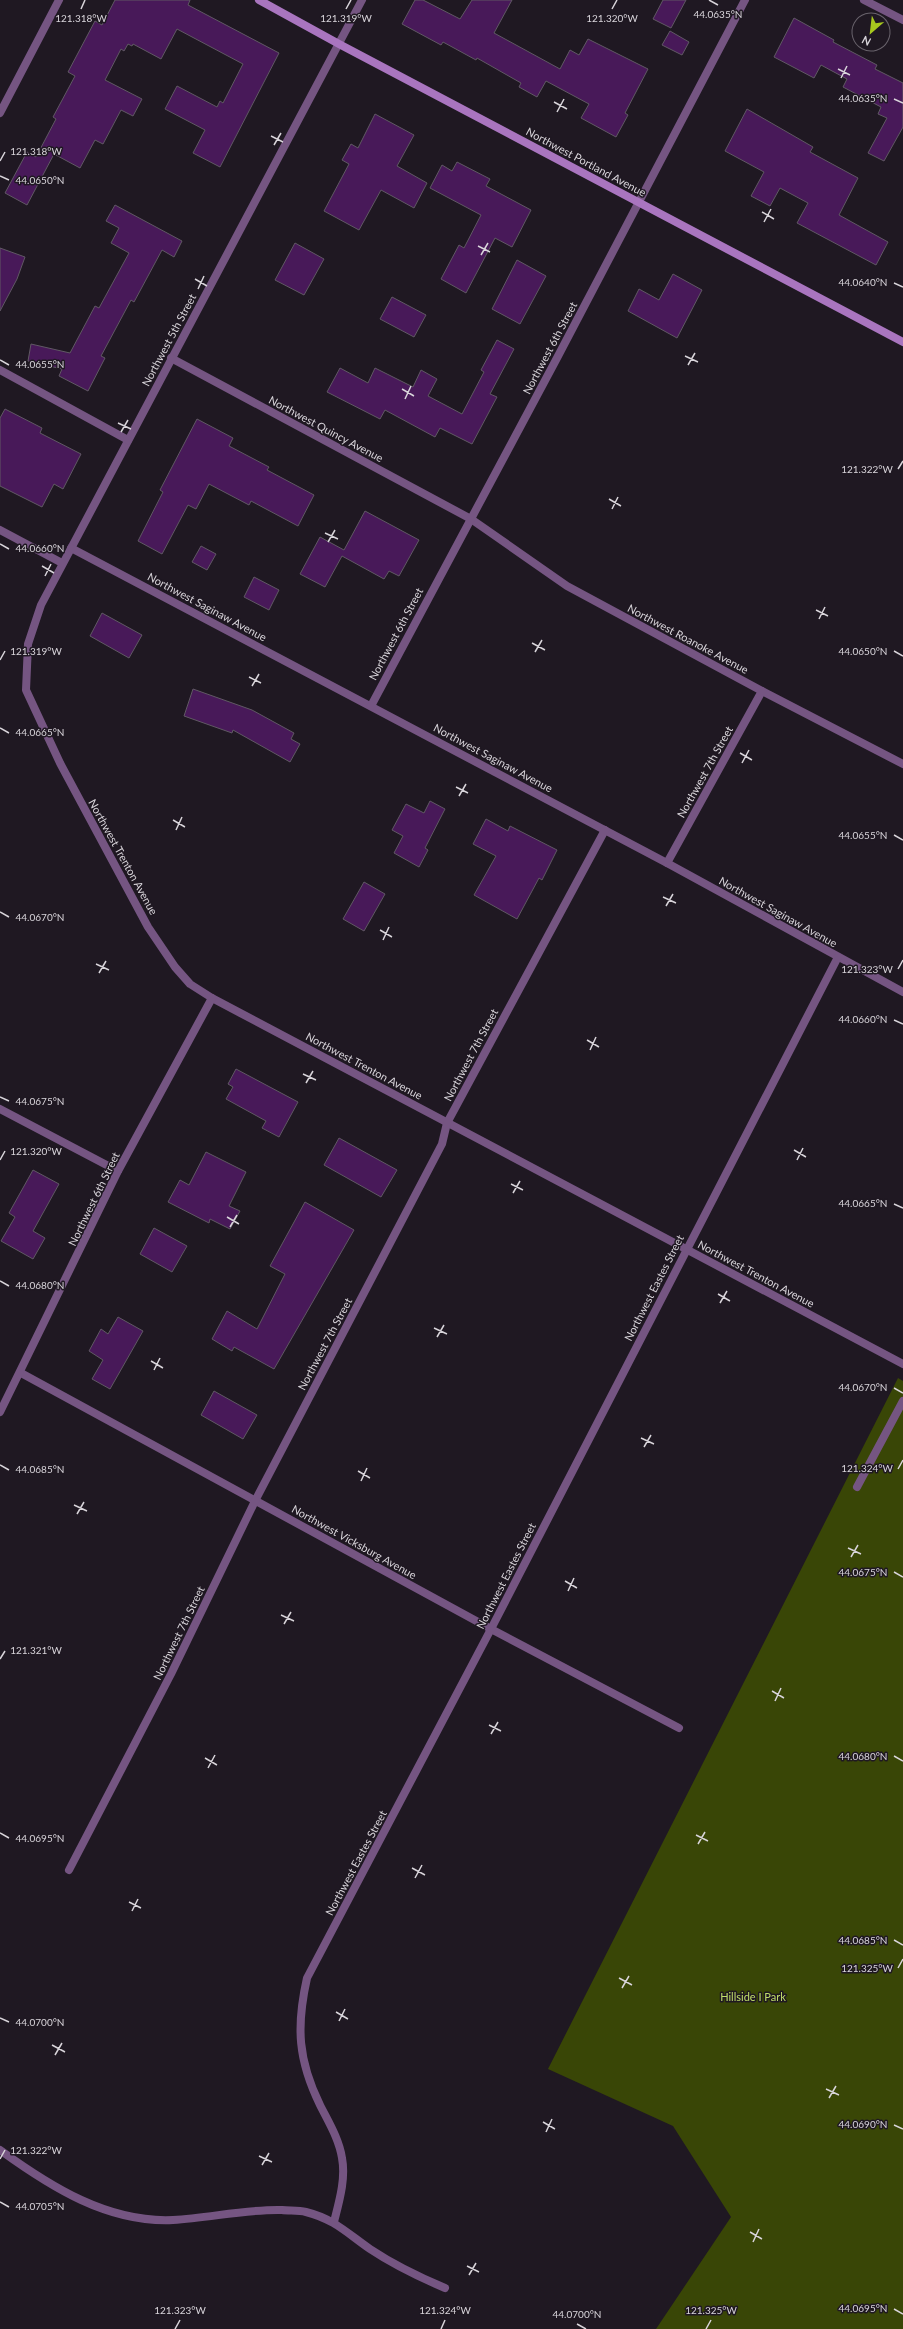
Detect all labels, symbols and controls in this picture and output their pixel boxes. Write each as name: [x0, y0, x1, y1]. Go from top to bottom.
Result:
text: 44.0635°N: [694, 8, 742, 20]
text: 121.318°W: [55, 12, 107, 24]
text: 121.319°W: [320, 12, 372, 24]
text: 121.320°W: [586, 12, 638, 24]
north arrow: [851, 12, 891, 52]
text: N: [859, 34, 873, 49]
text: 44.0635°N: [839, 92, 887, 104]
street label: Northwest Portland Avenue: [524, 124, 649, 199]
text: 121.318°W: [10, 145, 62, 157]
text: 44.0650°N: [16, 174, 64, 186]
text: 44.0640°N: [839, 276, 887, 288]
street label: Northwest 5th Street: [139, 291, 198, 388]
street label: Northwest 6th Street: [520, 299, 579, 396]
text: 44.0655°N: [16, 358, 64, 370]
street label: Northwest Quincy Avenue: [267, 393, 386, 464]
text: 121.322°W: [841, 463, 893, 475]
text: 44.0660°N: [16, 542, 64, 554]
street label: Northwest Saginaw Avenue: [145, 570, 269, 644]
street label: Northwest 6th Street: [366, 585, 425, 682]
street label: Northwest Roanoke Avenue: [626, 601, 751, 676]
text: 121.319°W: [10, 645, 62, 657]
text: 44.0650°N: [839, 645, 887, 657]
street label: Northwest Saginaw Avenue: [431, 721, 555, 795]
street label: Northwest 7th Street: [674, 724, 735, 820]
text: 44.0665°N: [16, 726, 64, 738]
street label: Northwest Trenton Avenue: [86, 797, 161, 917]
text: 44.0655°N: [839, 829, 887, 841]
street label: Northwest Saginaw Avenue: [717, 874, 840, 950]
text: 44.0670°N: [16, 911, 64, 923]
text: 121.323°W: [841, 963, 893, 975]
street label: Northwest 7th Street: [441, 1006, 500, 1103]
text: 44.0660°N: [839, 1013, 887, 1025]
street label: Northwest Trenton Avenue: [304, 1029, 425, 1102]
text: 44.0675°N: [16, 1095, 64, 1107]
text: 121.320°W: [10, 1145, 62, 1157]
street label: Northwest 6th Street: [65, 1150, 122, 1248]
text: 44.0665°N: [839, 1197, 887, 1209]
street label: Northwest Eastes Street: [621, 1233, 686, 1343]
street label: Northwest Trenton Avenue: [696, 1237, 817, 1310]
text: 44.0680°N: [16, 1279, 64, 1291]
street label: Northwest 7th Street: [295, 1295, 354, 1392]
text: 44.0670°N: [839, 1381, 887, 1393]
text: 121.324°W: [841, 1462, 893, 1474]
text: 44.0685°N: [16, 1463, 64, 1475]
street label: Northwest Vicksburg Avenue: [290, 1502, 419, 1581]
street label: Northwest Eastes Street: [473, 1521, 538, 1631]
text: 44.0675°N: [839, 1566, 887, 1578]
street label: Northwest 7th Street: [150, 1584, 207, 1682]
text: 121.321°W: [10, 1644, 62, 1656]
text: 44.0680°N: [839, 1750, 887, 1762]
street label: Northwest Eastes Street: [322, 1808, 389, 1918]
text: 44.0695°N: [16, 1832, 64, 1844]
text: 44.0685°N: [839, 1934, 887, 1946]
text: 121.325°W: [841, 1962, 893, 1974]
park label: Hillside I Park: [720, 1990, 786, 2003]
text: 44.0700°N: [16, 2016, 64, 2028]
text: 44.0690°N: [839, 2118, 887, 2130]
text: 121.322°W: [10, 2144, 62, 2156]
text: 44.0705°N: [16, 2200, 64, 2212]
text: 44.0695°N: [839, 2302, 887, 2314]
text: 121.323°W: [154, 2304, 206, 2316]
text: 121.324°W: [419, 2304, 471, 2316]
text: 121.325°W: [685, 2304, 737, 2316]
text: 44.0700°N: [553, 2308, 601, 2320]

